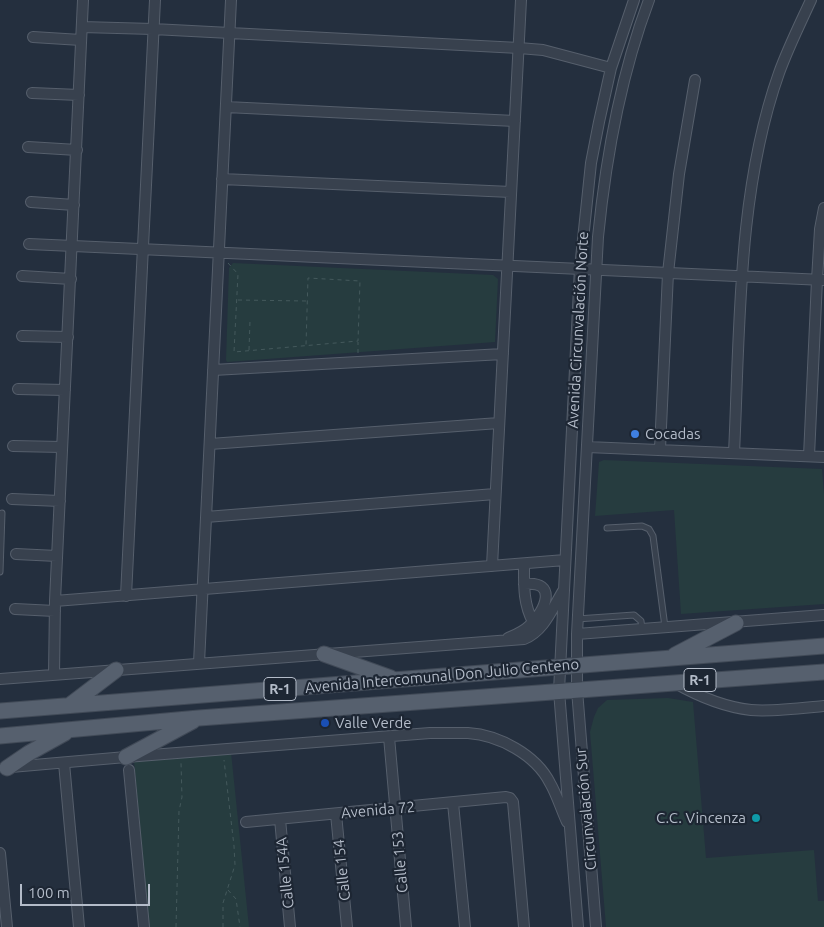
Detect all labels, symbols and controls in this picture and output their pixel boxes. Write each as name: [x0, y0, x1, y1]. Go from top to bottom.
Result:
street label: Avenida Circunvalación Norte: [564, 231, 592, 429]
place label: Cocadas: [645, 425, 701, 443]
marker: Cocadas: [629, 428, 641, 440]
street label: Avenida Intercomunal Don Julio Centeno: [304, 655, 580, 697]
road number: R-1: [684, 668, 716, 692]
road number: R-1: [264, 678, 296, 701]
place label: Valle Verde: [335, 714, 412, 732]
marker: Valle Verde: [319, 717, 331, 729]
street label: Circunvalación Sur: [572, 747, 600, 871]
street label: Avenida 72: [340, 798, 416, 822]
place label: C.C. Vincenza: [656, 809, 746, 827]
marker: C.C. Vincenza: [750, 812, 762, 824]
street label: Calle 153: [388, 830, 412, 894]
street label: Calle 154A: [272, 836, 298, 910]
street label: Calle 154: [330, 838, 354, 902]
scale bar: [22, 874, 152, 906]
text: 100 m: [28, 884, 70, 901]

